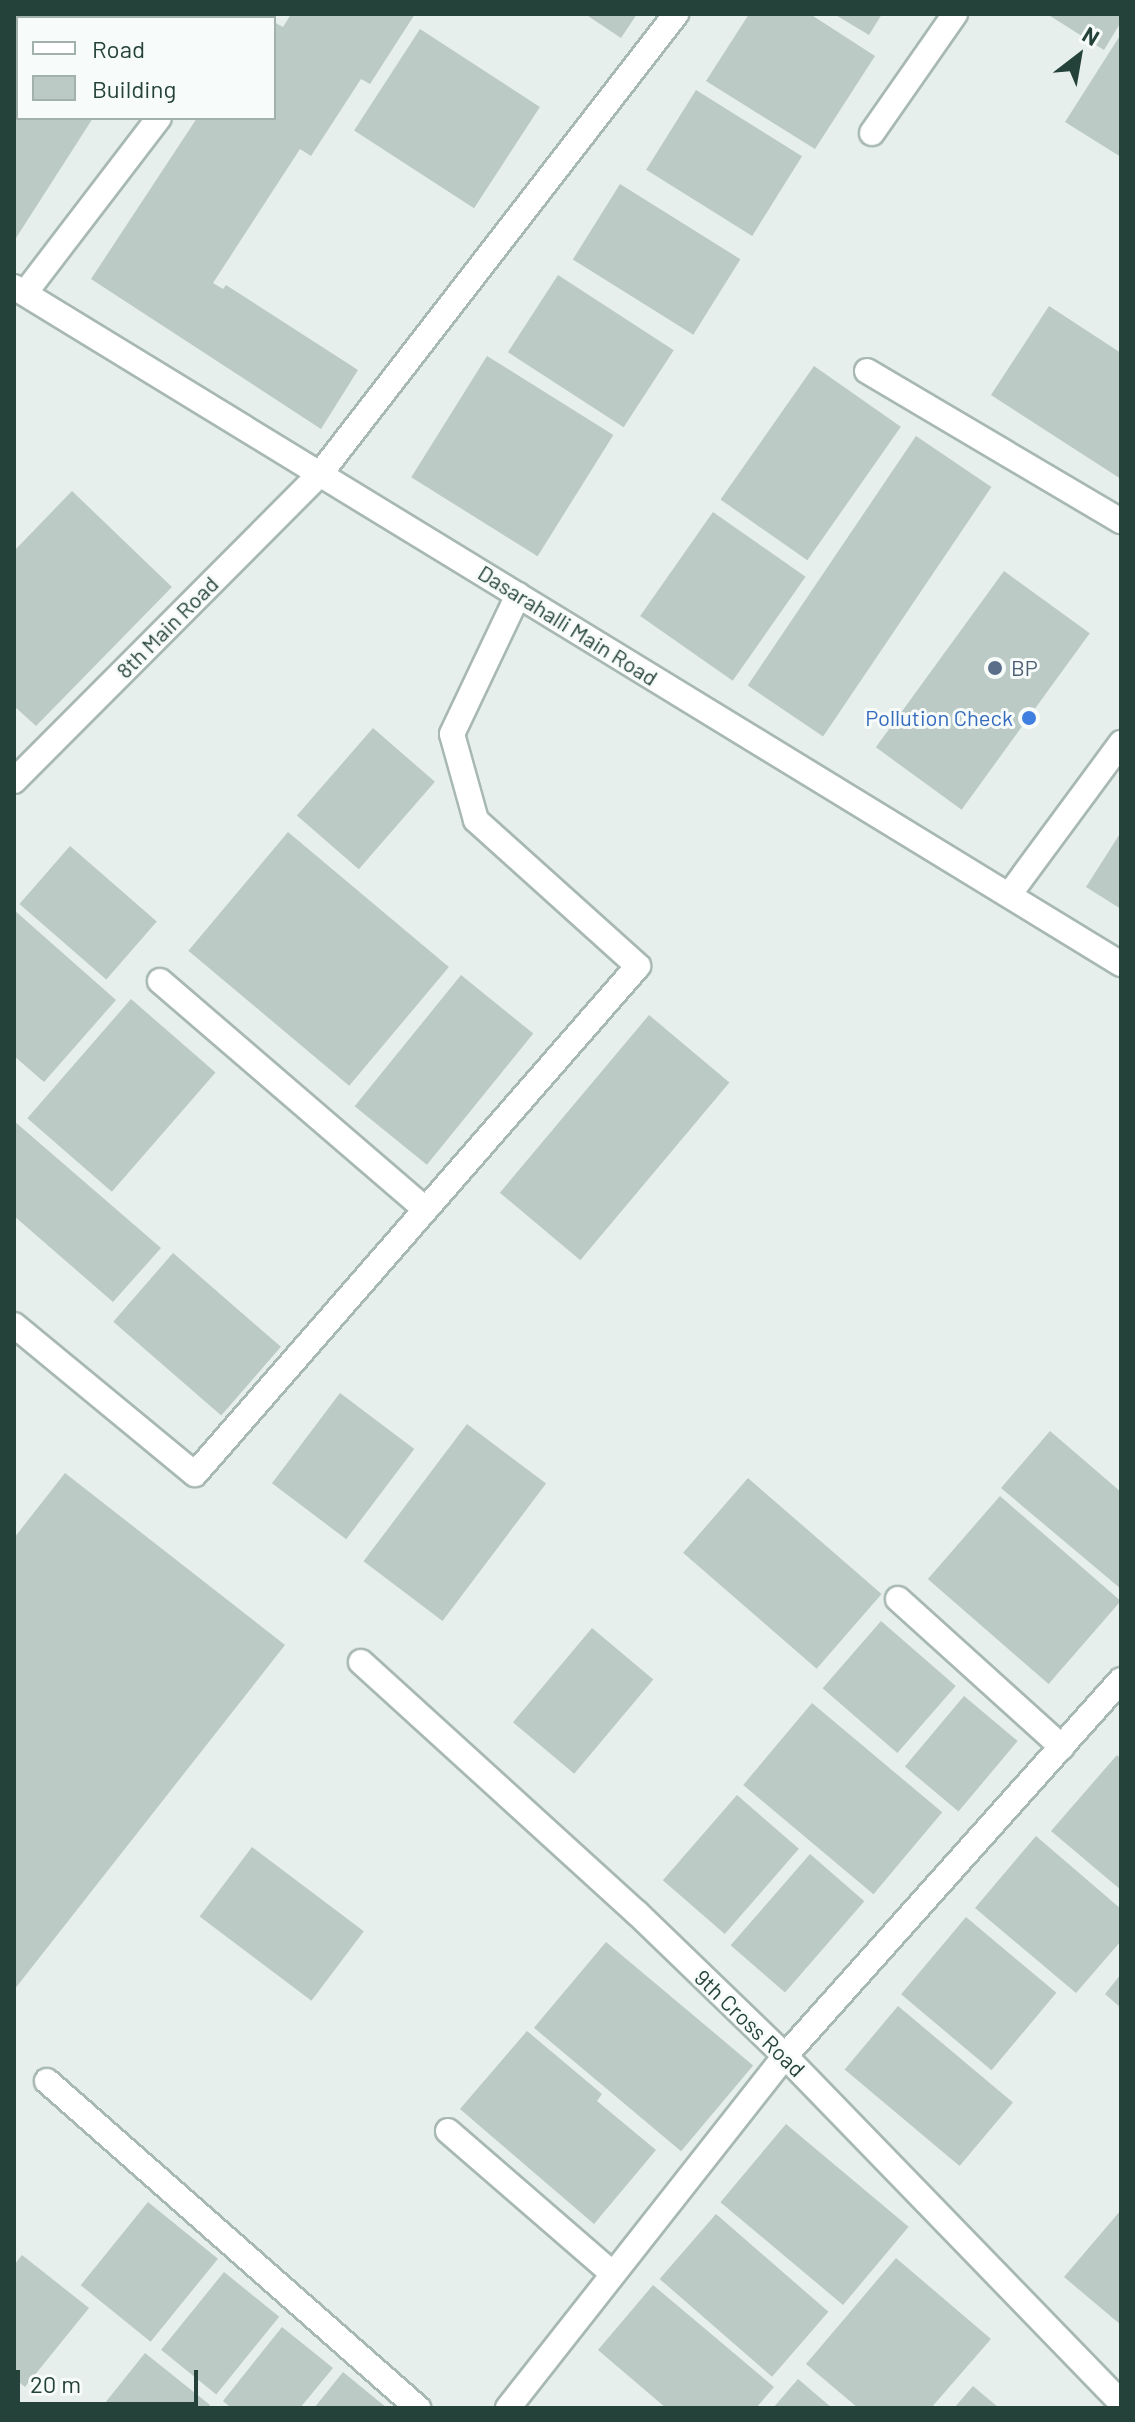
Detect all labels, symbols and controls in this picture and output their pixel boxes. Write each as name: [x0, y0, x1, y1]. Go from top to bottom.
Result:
legend: [16, 16, 276, 120]
north arrow: [1039, 16, 1119, 96]
text: N: [1078, 21, 1104, 50]
text: Road: [92, 34, 145, 63]
text: Building: [92, 74, 176, 103]
street label: Dasarahalli Main Road: [473, 559, 663, 691]
street label: 8th Main Road: [111, 571, 223, 683]
place label: BP: [1011, 655, 1038, 681]
marker: BP: [986, 659, 1004, 677]
place label: Pollution Check: [865, 705, 1013, 731]
marker: Pollution Check: [1020, 709, 1038, 727]
street label: 9th Cross Road: [689, 1964, 811, 2082]
scale bar: [20, 2354, 202, 2404]
text: 20 m: [30, 2369, 81, 2398]

